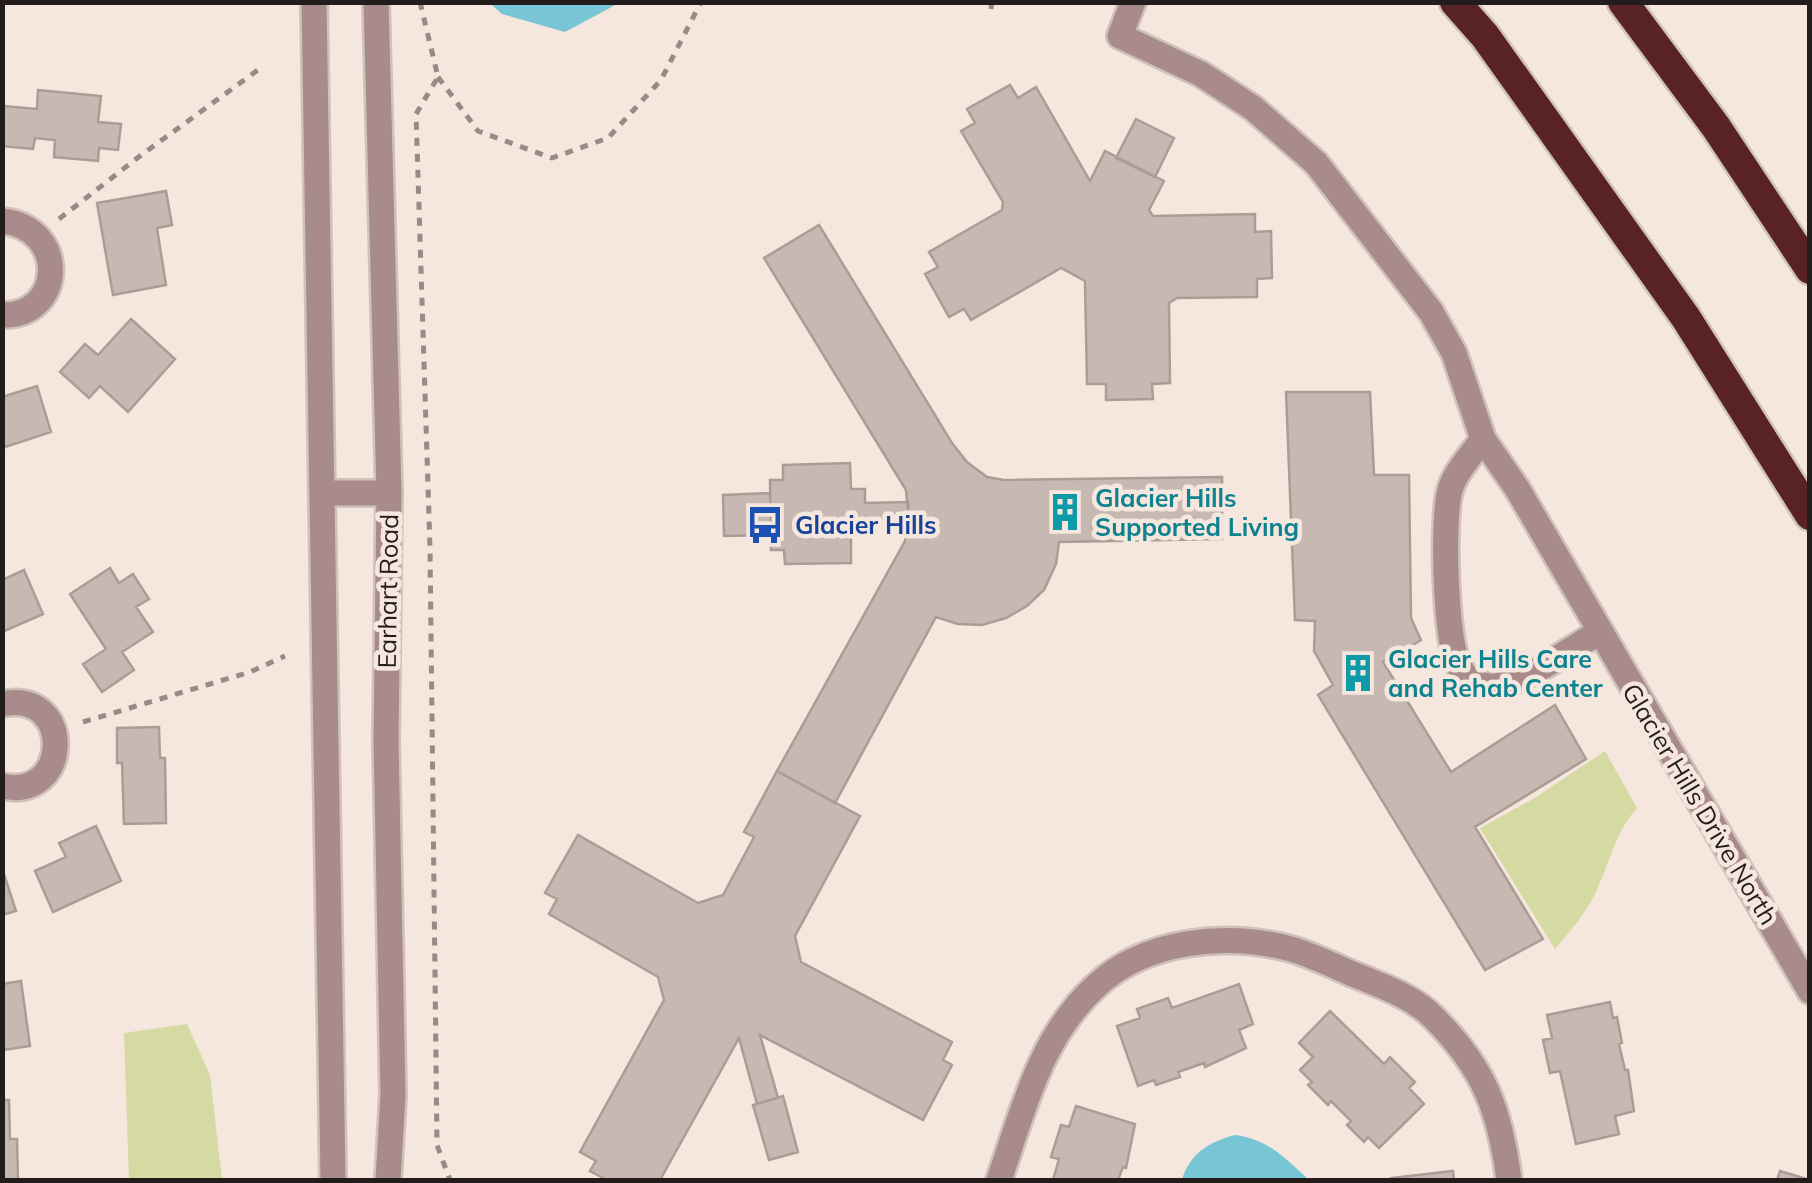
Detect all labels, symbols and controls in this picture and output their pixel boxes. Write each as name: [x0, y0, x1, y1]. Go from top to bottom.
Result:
place label: Glacier Hills Supported Living: [1095, 482, 1299, 542]
building icon: Glacier Hills Supported Living: [1044, 491, 1086, 533]
bus stop icon: Glacier Hills: [744, 504, 786, 546]
place label: Glacier Hills: [795, 509, 936, 540]
street label: Earhart Road: [371, 513, 404, 669]
place label: Glacier Hills Care and Rehab Center: [1388, 643, 1603, 703]
building icon: Glacier Hills Care and Rehab Center: [1337, 652, 1379, 694]
street label: Glacier Hills Drive North: [1616, 678, 1785, 930]

